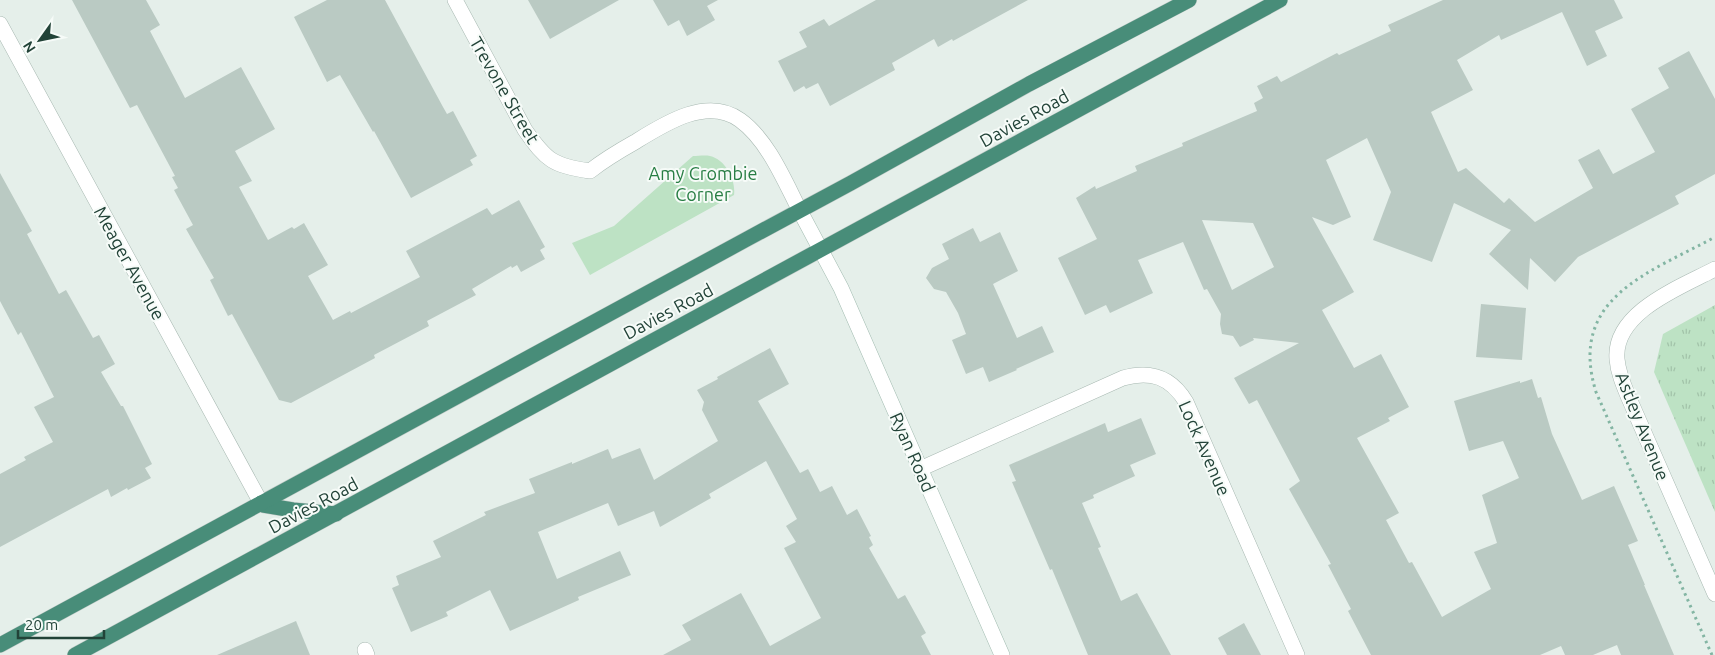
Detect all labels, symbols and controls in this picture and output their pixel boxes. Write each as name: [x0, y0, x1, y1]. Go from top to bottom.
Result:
north arrow: [15, 15, 65, 65]
street label: Trevone Street: [466, 33, 544, 147]
text: N: [20, 38, 39, 56]
street label: Davies Road: [976, 85, 1072, 151]
park label: Amy Crombie Corner: [649, 163, 757, 204]
street label: Meager Avenue: [91, 203, 169, 323]
street label: Davies Road: [620, 279, 716, 343]
street label: Astley Avenue: [1612, 369, 1674, 483]
street label: Lock Avenue: [1175, 397, 1235, 499]
street label: Ryan Road: [887, 409, 939, 495]
street label: Davies Road: [265, 473, 361, 537]
scale bar: [18, 608, 104, 640]
text: 20 m: [25, 616, 58, 633]

